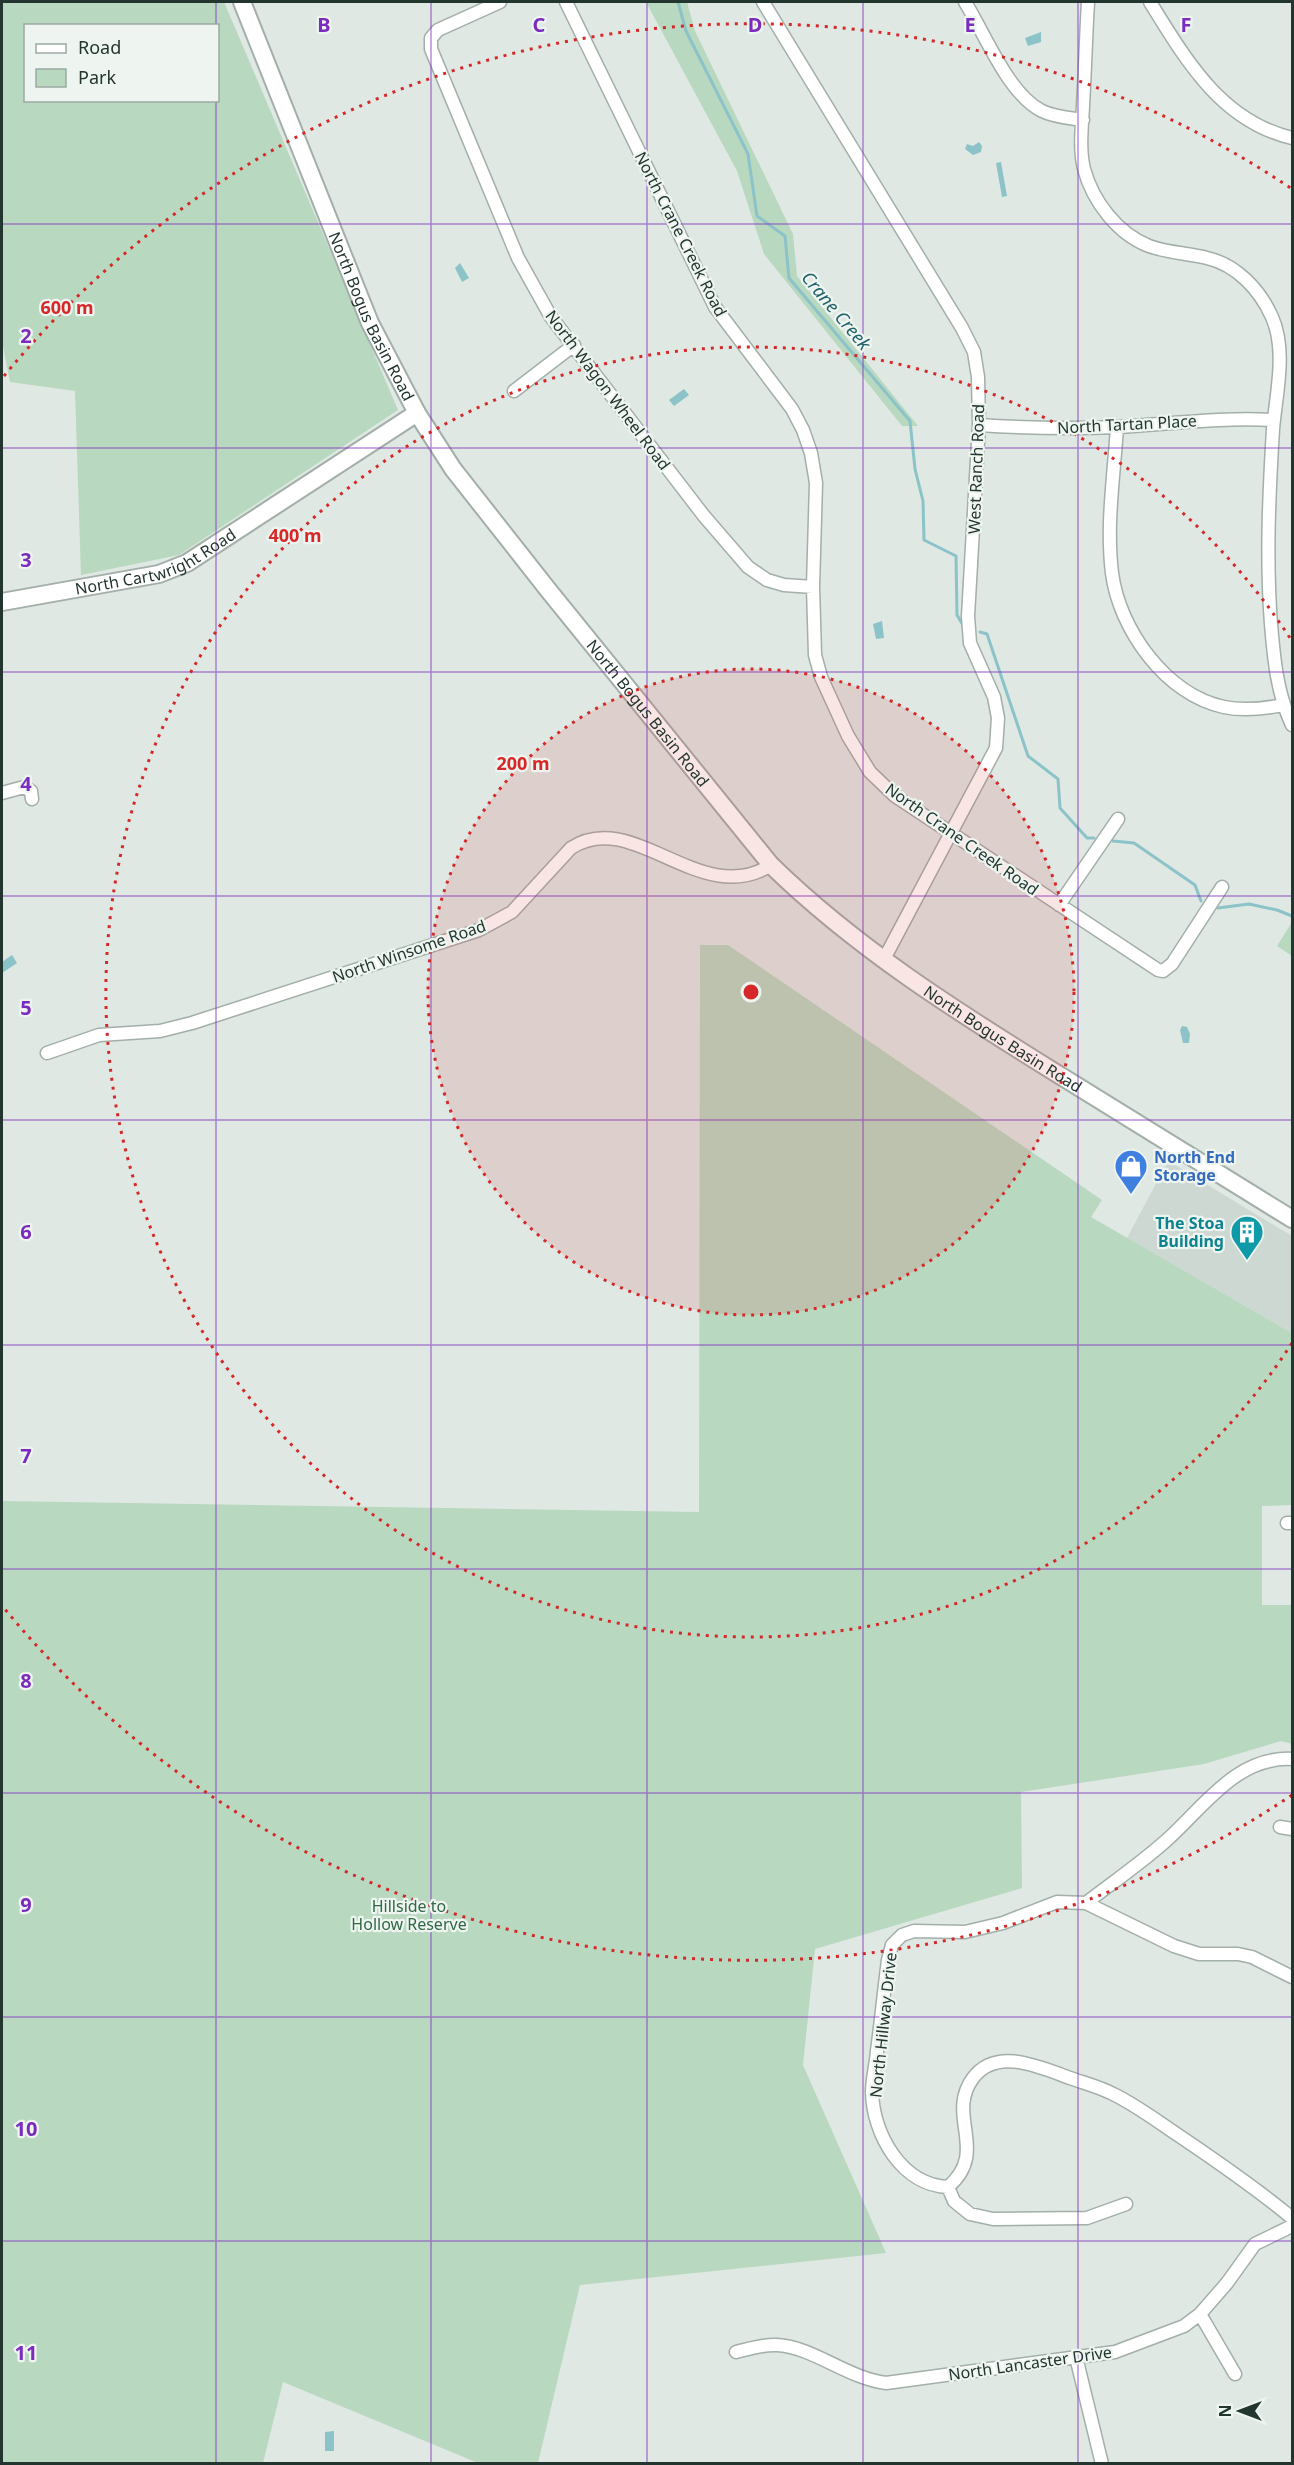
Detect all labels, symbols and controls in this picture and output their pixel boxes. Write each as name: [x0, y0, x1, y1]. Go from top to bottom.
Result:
text: B: [317, 11, 331, 38]
text: C: [533, 11, 546, 38]
text: D: [748, 11, 762, 38]
text: E: [964, 11, 976, 38]
text: F: [1181, 11, 1191, 38]
legend: [24, 24, 219, 102]
text: Road: [78, 35, 121, 59]
text: Park: [78, 65, 116, 89]
street label: North Crane Creek Road: [630, 148, 732, 320]
street label: North Bogus Basin Road: [324, 228, 420, 405]
water label: Crane Creek: [797, 266, 877, 356]
text: 600 m: [40, 295, 94, 319]
street label: North Wagon Wheel Road: [541, 306, 675, 474]
text: 2: [20, 322, 32, 349]
street label: West Ranch Road: [963, 404, 989, 534]
street label: North Tartan Place: [1057, 409, 1197, 439]
street label: North Cartwright Road: [73, 523, 240, 600]
text: 400 m: [268, 523, 322, 547]
text: 3: [20, 546, 32, 573]
street label: North Bogus Basin Road: [582, 635, 714, 791]
text: 200 m: [496, 751, 550, 775]
text: 4: [20, 770, 32, 797]
street label: North Crane Creek Road: [881, 778, 1043, 900]
street label: North Winsome Road: [329, 914, 489, 988]
street label: North Bogus Basin Road: [919, 980, 1086, 1098]
centre of rings: [741, 982, 761, 1002]
text: 5: [20, 994, 32, 1021]
place label: North End Storage: [1154, 1146, 1235, 1186]
shop icon: North End Storage: [1113, 1148, 1149, 1195]
place label: The Stoa Building: [1155, 1212, 1224, 1252]
building icon: The Stoa Building: [1229, 1214, 1265, 1261]
text: 6: [20, 1218, 32, 1245]
text: 7: [20, 1442, 32, 1469]
text: 8: [20, 1667, 32, 1694]
text: 9: [20, 1891, 32, 1918]
park label: Hillside to Hollow Reserve: [351, 1895, 467, 1935]
street label: North Hillway Drive: [864, 1951, 902, 2099]
text: 10: [15, 2115, 37, 2142]
text: 11: [15, 2339, 37, 2366]
street label: North Lancaster Drive: [947, 2341, 1113, 2385]
north arrow: [1210, 2381, 1270, 2441]
text: N: [1214, 2404, 1236, 2418]

